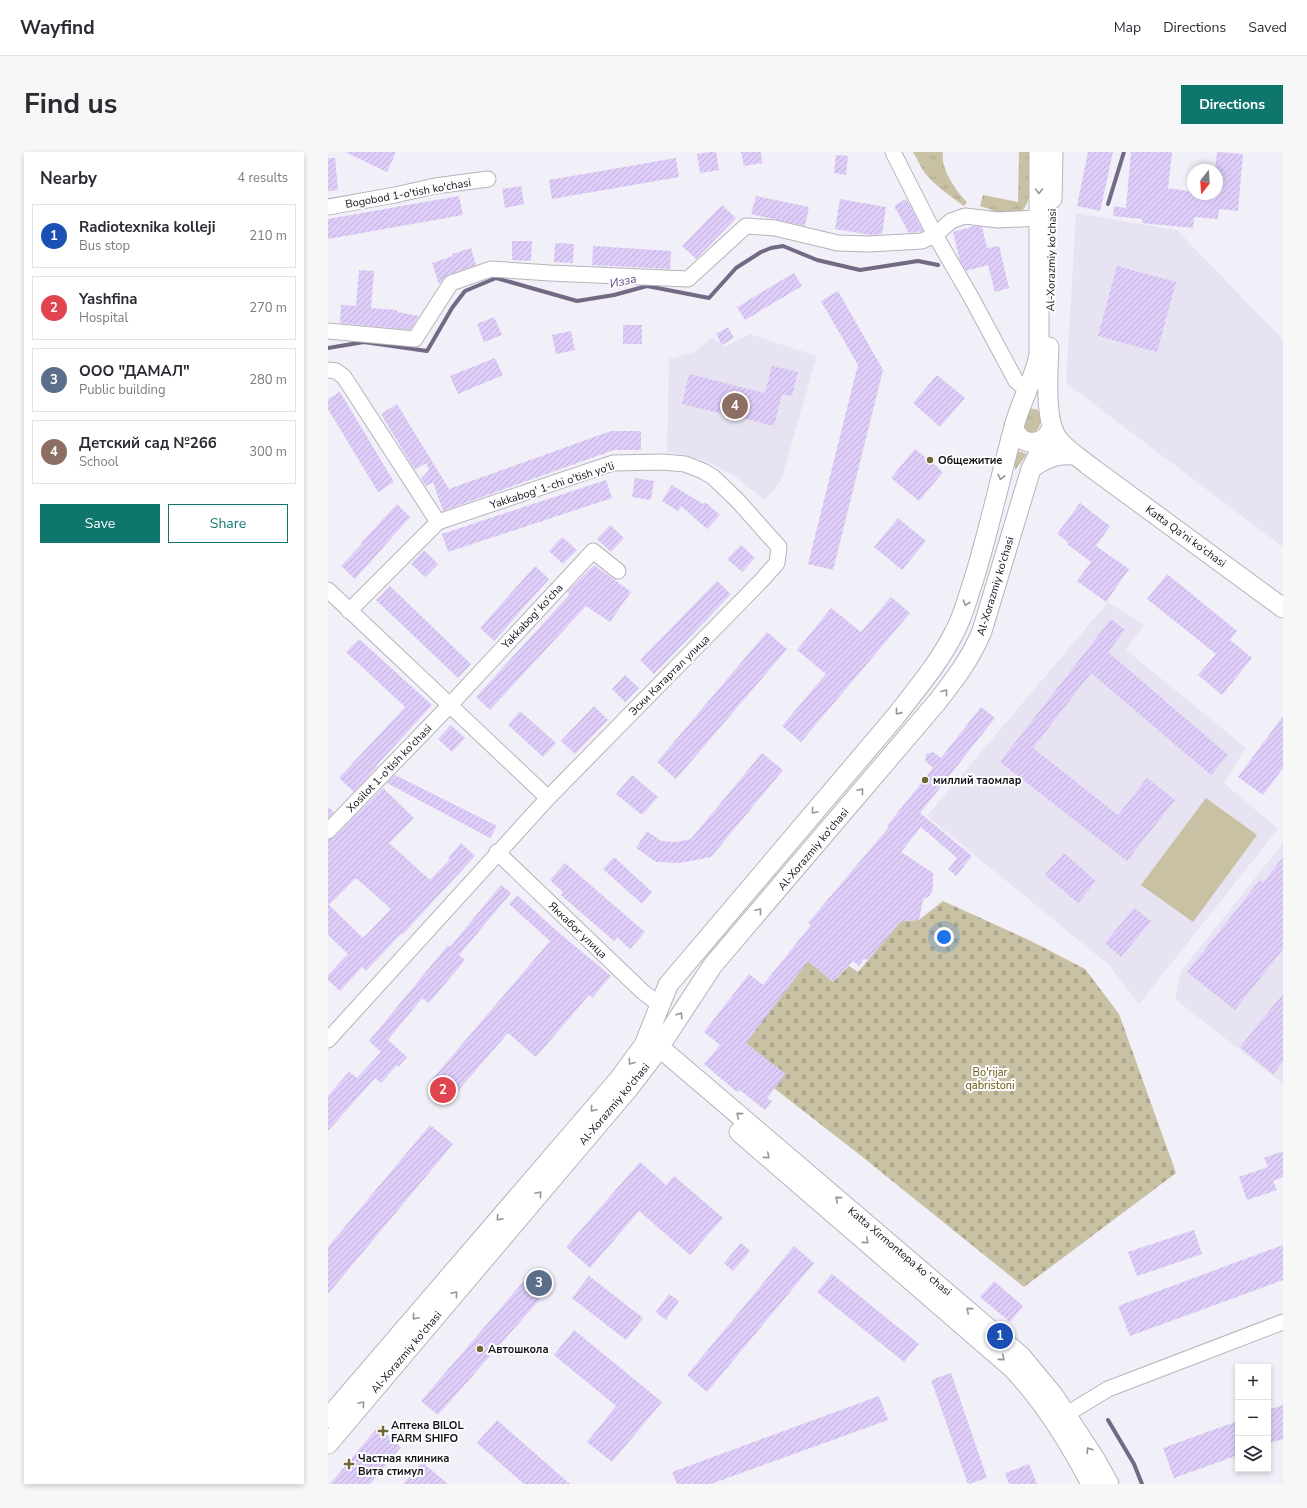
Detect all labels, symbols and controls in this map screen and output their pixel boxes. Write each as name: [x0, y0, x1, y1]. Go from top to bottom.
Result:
text: Wayfind: [20, 15, 95, 41]
text: Map: [1114, 18, 1141, 37]
text: Directions: [1163, 18, 1226, 37]
text: Saved: [1248, 18, 1287, 37]
text: Find us: [24, 85, 118, 123]
button: Directions: [1181, 85, 1283, 124]
north arrow: [1187, 164, 1223, 200]
text: Nearby: [40, 167, 97, 190]
text: 4 results: [237, 169, 288, 187]
street label: Bogobod 1-o'tish ko'chasi: [344, 175, 472, 212]
one-way arrow: [1035, 188, 1043, 194]
street label: Al-Xorazmiy ko'chasi: [1043, 208, 1060, 312]
text: Radiotexnika kolleji: [79, 217, 215, 237]
text: 1: [50, 227, 58, 245]
text: 210 m: [249, 227, 287, 245]
text: Bus stop: [79, 237, 130, 255]
water label: Изза: [608, 270, 638, 292]
text: Yashfina: [79, 289, 138, 309]
text: 2: [50, 299, 58, 317]
text: 270 m: [249, 299, 287, 317]
text: Hospital: [79, 309, 128, 327]
text: ООО "ДАМАЛ": [79, 361, 190, 381]
text: 3: [50, 371, 58, 389]
text: 280 m: [249, 371, 287, 389]
text: Public building: [79, 381, 166, 399]
pin: 4: [722, 391, 748, 421]
text: Детский сад №266: [79, 433, 217, 453]
text: 4: [50, 443, 58, 461]
text: 300 m: [249, 443, 287, 461]
text: School: [79, 453, 119, 471]
place label: Общежитие: [938, 453, 1002, 468]
marker: Общежитие: [925, 455, 935, 465]
street label: Yakkabog' 1-chi o'tish yo'li: [487, 458, 616, 513]
one-way arrow: [997, 474, 1006, 481]
street label: Katta Qa'ni ko'chasi: [1142, 502, 1229, 571]
button: Save: [40, 504, 160, 543]
button: Share: [168, 504, 288, 543]
street label: Al-Xorazmiy ko'chasi: [973, 535, 1018, 638]
street label: Yakkabog' ko'cha: [498, 581, 566, 653]
one-way arrow: [962, 599, 971, 606]
street label: Эски Катартал улица: [626, 632, 713, 719]
one-way arrow: [940, 689, 947, 696]
one-way arrow: [896, 708, 903, 715]
street label: Xosilot 1-o'tish ko'chasi: [343, 721, 435, 816]
place label: миллий таомлар: [933, 773, 1022, 788]
marker: миллий таомлар: [920, 775, 930, 785]
one-way arrow: [857, 789, 864, 796]
street label: Al-Xorazmiy ko'chasi: [775, 805, 852, 894]
one-way arrow: [812, 807, 819, 814]
street label: Яккабог улица: [545, 899, 610, 962]
one-way arrow: [754, 909, 761, 916]
your location: [934, 927, 954, 947]
one-way arrow: [676, 1012, 683, 1019]
one-way arrow: [629, 1058, 636, 1065]
street label: Al-Xorazmiy ko'chasi: [576, 1060, 653, 1149]
park label: Bo'rijar qabristoni: [965, 1065, 1015, 1093]
pin: 2: [430, 1075, 456, 1105]
one-way arrow: [591, 1104, 598, 1112]
one-way arrow: [736, 1112, 744, 1119]
one-way arrow: [762, 1151, 770, 1158]
one-way arrow: [534, 1192, 541, 1199]
one-way arrow: [835, 1196, 843, 1203]
street label: Katta Xirmontepa koʻchasi: [845, 1204, 955, 1299]
one-way arrow: [497, 1214, 504, 1221]
one-way arrow: [861, 1236, 868, 1243]
pin: 3: [526, 1268, 552, 1298]
one-way arrow: [451, 1291, 458, 1298]
one-way arrow: [967, 1307, 974, 1314]
street label: Al-Xorazmiy ko'chasi: [368, 1308, 445, 1397]
one-way arrow: [412, 1312, 419, 1320]
pin: 1: [987, 1321, 1013, 1351]
place label: Автошкола: [488, 1342, 549, 1357]
marker: Автошкола: [475, 1344, 485, 1354]
one-way arrow: [997, 1354, 1004, 1361]
map controls: [1235, 1364, 1271, 1472]
button: +: [1235, 1364, 1271, 1400]
button: −: [1235, 1400, 1271, 1436]
one-way arrow: [358, 1401, 365, 1408]
place label: Аптека BILOL FARM SHIFO: [391, 1418, 464, 1446]
marker: Аптека BILOL FARM SHIFO: [378, 1426, 388, 1436]
button: layers: [1235, 1436, 1271, 1472]
one-way arrow: [1087, 1447, 1094, 1454]
place label: Частная клиника Вита стимул: [358, 1451, 449, 1479]
marker: Частная клиника Вита стимул: [343, 1458, 355, 1470]

